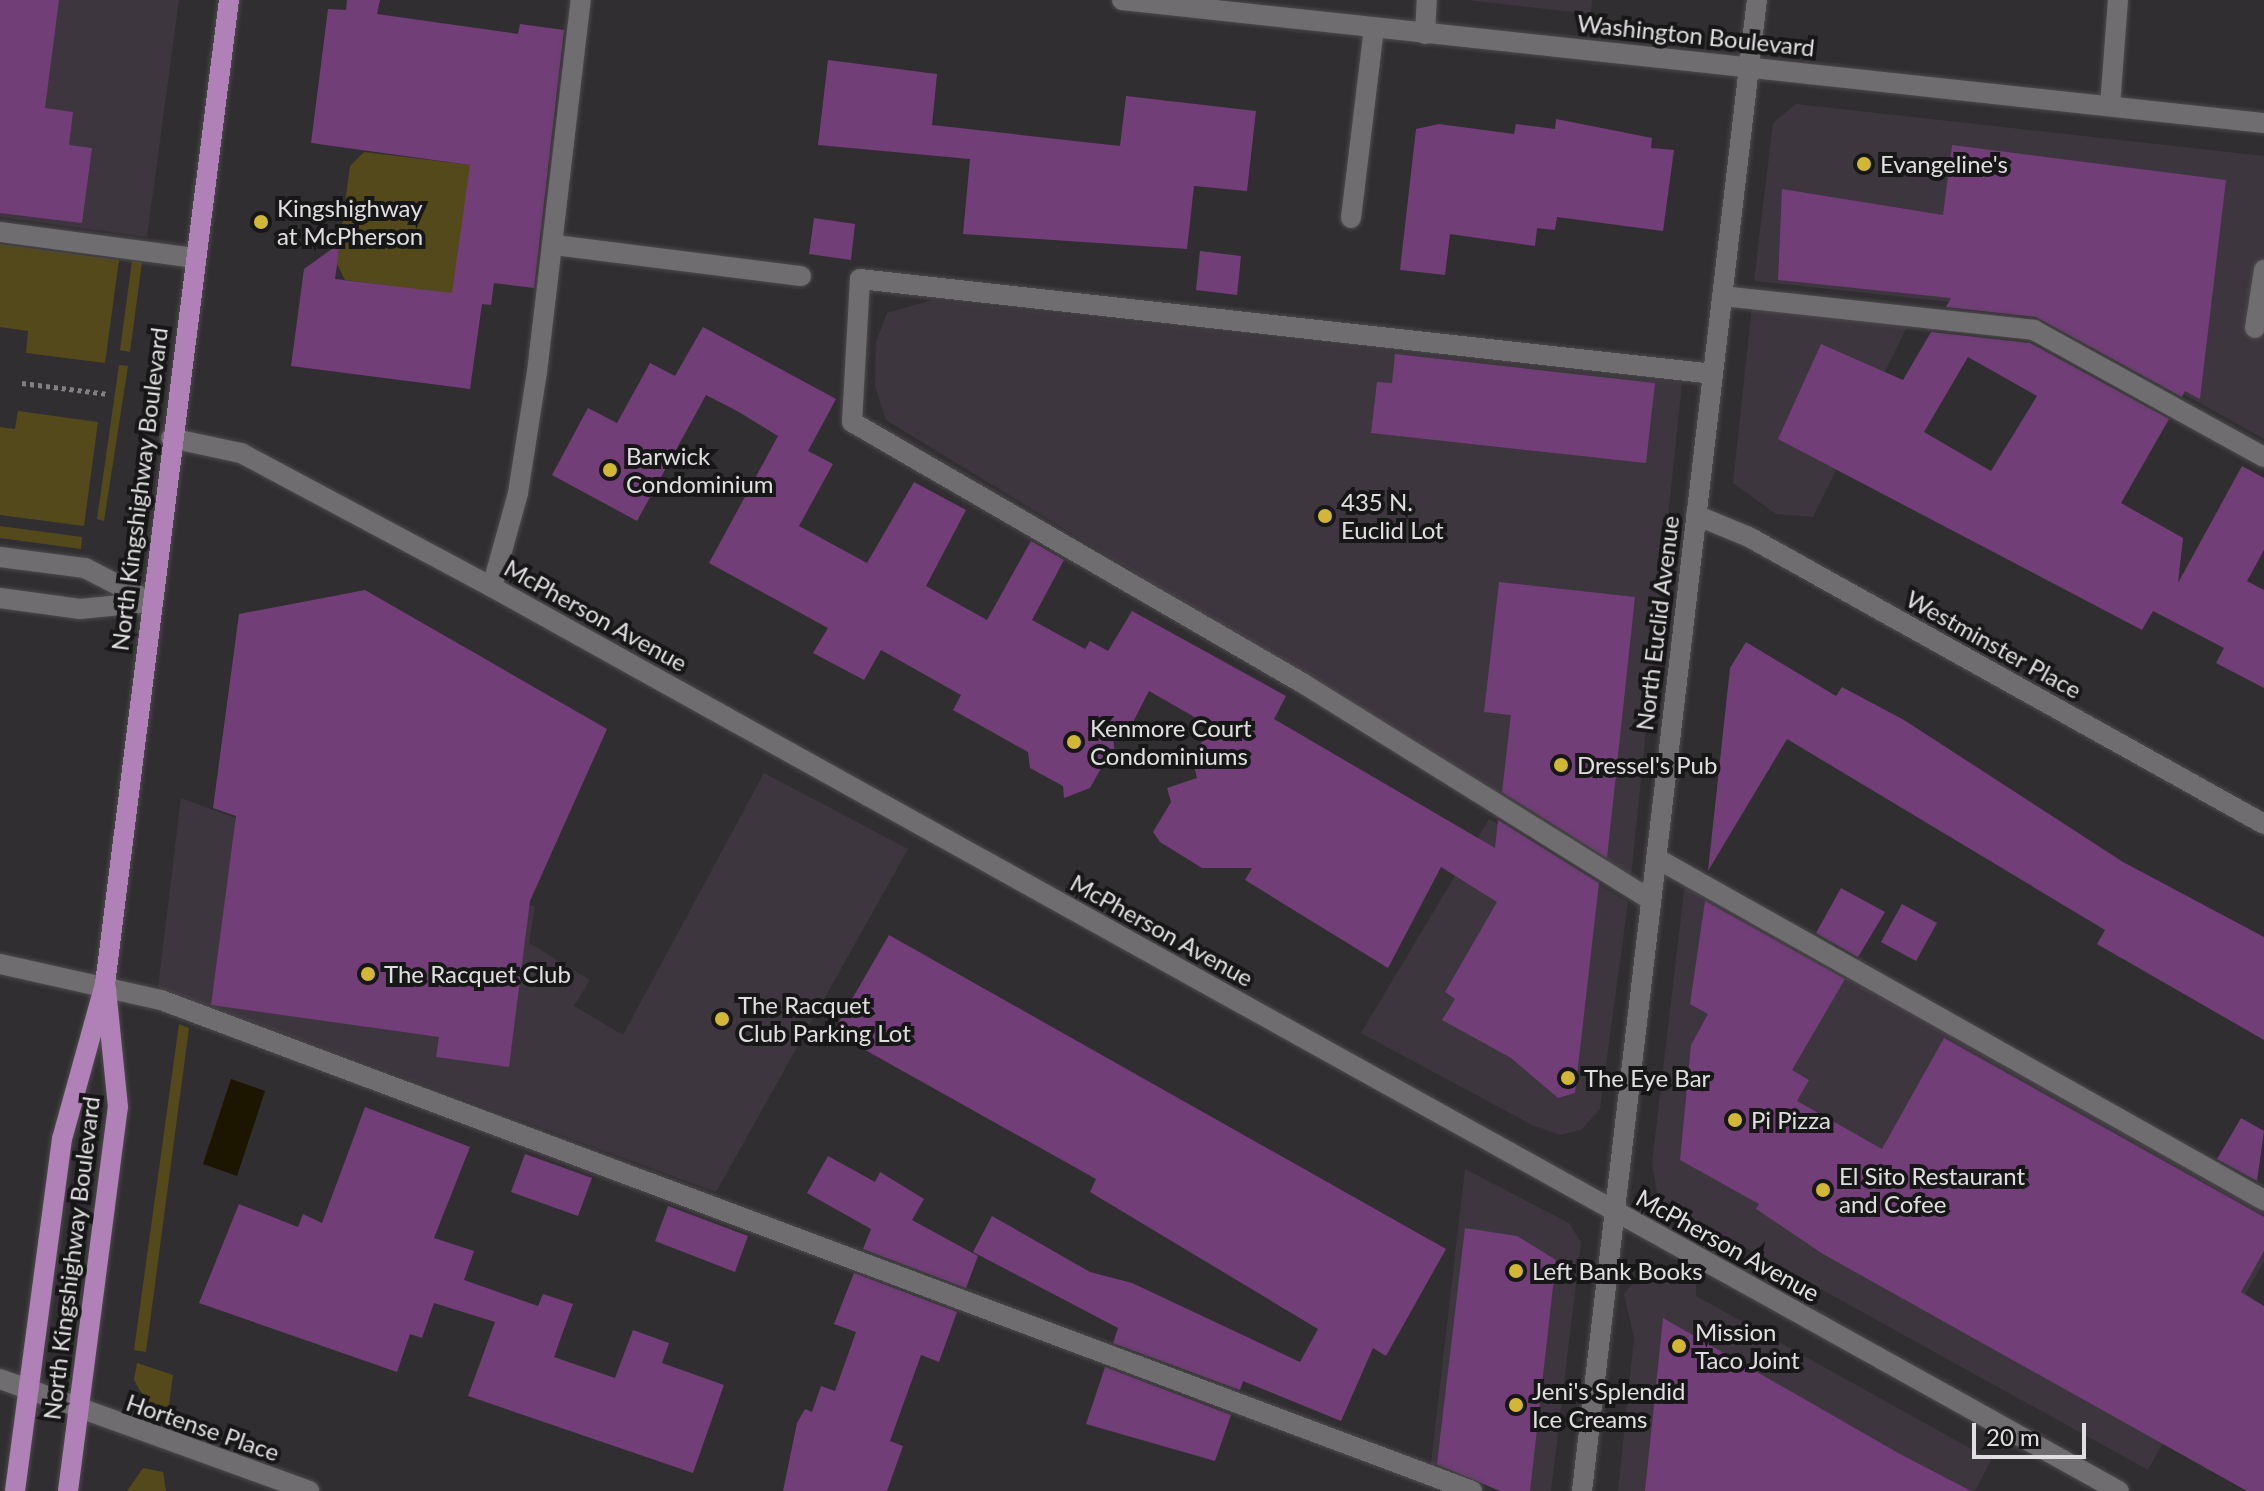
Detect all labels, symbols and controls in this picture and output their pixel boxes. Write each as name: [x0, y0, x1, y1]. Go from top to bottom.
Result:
street label: Washington Boulevard: [1576, 8, 1816, 62]
place label: Evangeline's: [1880, 150, 2008, 178]
marker: Evangeline's: [1855, 155, 1873, 173]
place label: Kingshighway at McPherson: [277, 194, 423, 250]
marker: Kingshighway at McPherson: [252, 213, 270, 231]
street label: North Kingshighway Boulevard: [105, 325, 173, 653]
place label: Barwick Condominium: [626, 442, 774, 498]
marker: Barwick Condominium: [601, 461, 619, 479]
place label: 435 N. Euclid Lot: [1341, 488, 1444, 544]
marker: 435 N. Euclid Lot: [1316, 507, 1334, 525]
street label: North Euclid Avenue: [1629, 514, 1685, 732]
street label: McPherson Avenue: [499, 553, 693, 677]
street label: Westminster Place: [1901, 584, 2087, 704]
place label: Kenmore Court Condominiums: [1090, 714, 1252, 770]
marker: Kenmore Court Condominiums: [1065, 733, 1083, 751]
place label: Dressel's Pub: [1577, 751, 1717, 779]
marker: Dressel's Pub: [1552, 756, 1570, 774]
street label: McPherson Avenue: [1065, 868, 1259, 992]
place label: The Racquet Club: [384, 960, 571, 988]
marker: The Racquet Club: [359, 965, 377, 983]
place label: The Racquet Club Parking Lot: [738, 991, 911, 1047]
marker: The Racquet Club Parking Lot: [713, 1010, 731, 1028]
place label: The Eye Bar: [1584, 1064, 1710, 1092]
marker: The Eye Bar: [1559, 1069, 1577, 1087]
street label: North Kingshighway Boulevard: [37, 1094, 105, 1422]
place label: Pi Pizza: [1751, 1106, 1831, 1134]
marker: Pi Pizza: [1726, 1111, 1744, 1129]
place label: El Sito Restaurant and Cofee: [1839, 1162, 2025, 1218]
marker: El Sito Restaurant and Cofee: [1814, 1181, 1832, 1199]
street label: McPherson Avenue: [1631, 1183, 1825, 1307]
place label: Left Bank Books: [1532, 1257, 1703, 1285]
marker: Left Bank Books: [1507, 1262, 1525, 1280]
place label: Mission Taco Joint: [1695, 1318, 1800, 1374]
marker: Mission Taco Joint: [1670, 1337, 1688, 1355]
place label: Jeni's Splendid Ice Creams: [1532, 1377, 1685, 1433]
street label: Hortense Place: [123, 1387, 283, 1467]
marker: Jeni's Splendid Ice Creams: [1507, 1396, 1525, 1414]
scale bar: [1976, 1407, 2090, 1457]
text: 20 m: [1986, 1422, 2040, 1451]

